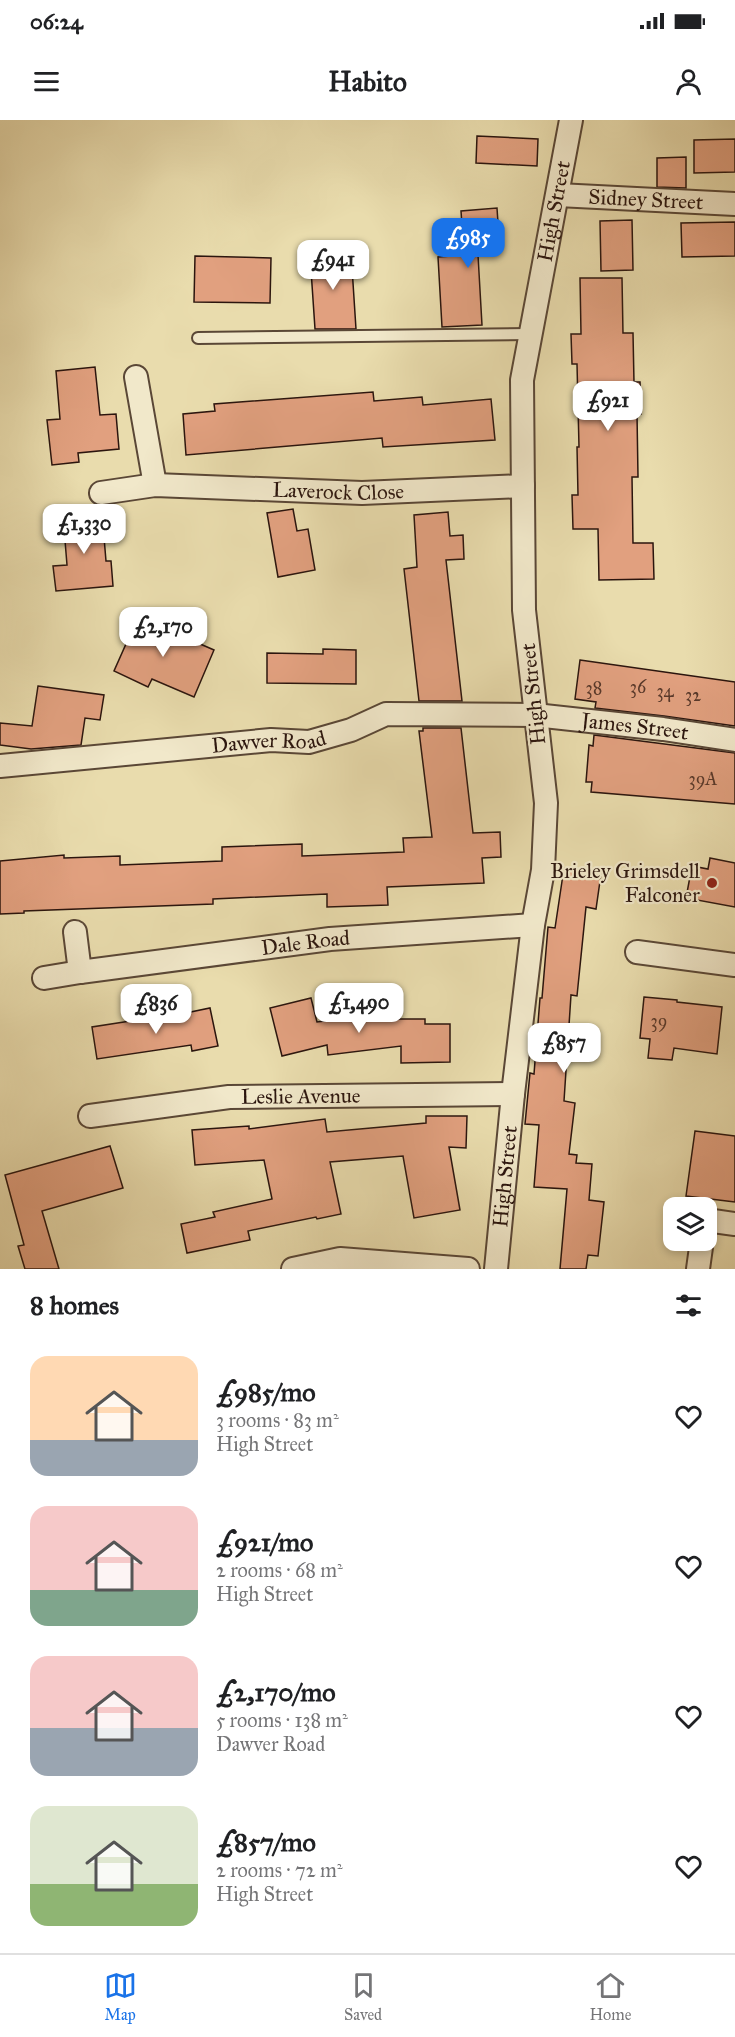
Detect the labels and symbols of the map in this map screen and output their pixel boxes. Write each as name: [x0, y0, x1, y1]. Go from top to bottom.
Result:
street label: High Street: [532, 158, 576, 264]
street label: Sidney Street: [588, 184, 705, 215]
pin: £985: [432, 218, 504, 269]
pin: £941: [297, 240, 369, 291]
pin: £921: [572, 381, 644, 432]
street label: Laverock Close: [272, 477, 405, 506]
pin: £1,330: [35, 504, 133, 555]
pin: £2,170: [114, 607, 212, 658]
street label: High Street: [515, 641, 551, 746]
house number: 36: [630, 676, 647, 698]
house number: 38: [586, 677, 602, 699]
house number: 34: [656, 680, 675, 702]
house number: 32: [685, 684, 701, 706]
street label: James Street: [578, 707, 691, 746]
street label: Dawver Road: [210, 725, 329, 759]
house number: 39A: [689, 768, 718, 790]
place label: Brieley Grimsdell Falconer: [550, 858, 700, 908]
marker: Brieley Grimsdell Falconer: [705, 876, 719, 890]
street label: Dale Road: [260, 925, 351, 961]
pin: £1,490: [310, 983, 408, 1034]
pin: £836: [120, 984, 192, 1035]
house number: 39: [651, 1010, 667, 1032]
pin: £857: [528, 1023, 600, 1074]
street label: Leslie Avenue: [241, 1083, 361, 1110]
street label: High Street: [487, 1124, 523, 1229]

